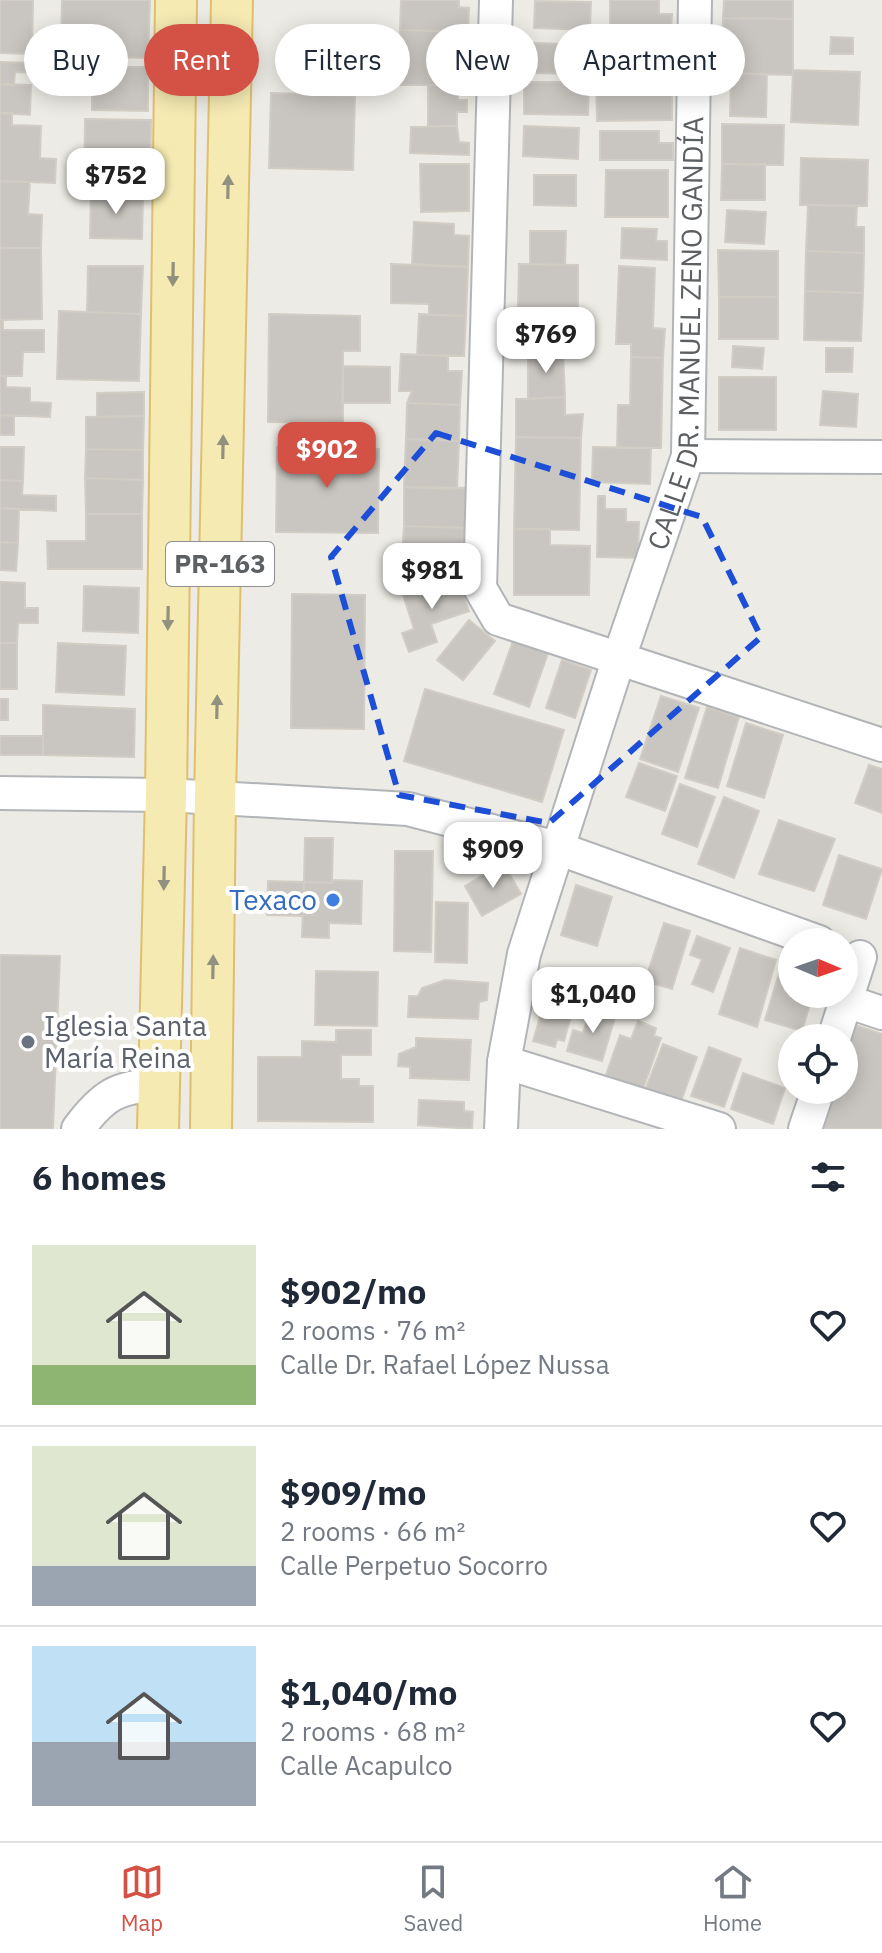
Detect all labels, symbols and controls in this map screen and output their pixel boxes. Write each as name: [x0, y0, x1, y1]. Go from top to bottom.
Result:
chip: Buy: [24, 24, 128, 96]
chip: Rent: [144, 24, 259, 96]
chip: Filters: [275, 24, 410, 96]
chip: New: [426, 24, 538, 96]
chip: Apartment: [554, 24, 745, 96]
street label: CALLE DR. MANUEL ZENO GANDÍA: [638, 116, 711, 555]
pin: $752: [69, 148, 163, 216]
text: $752: [85, 157, 147, 191]
one-way arrow: [222, 174, 234, 199]
one-way arrow: [167, 262, 179, 287]
pin: $769: [499, 307, 593, 375]
text: $769: [515, 316, 577, 350]
pin: $902: [280, 422, 374, 490]
text: $902: [296, 431, 358, 465]
one-way arrow: [216, 434, 229, 459]
road number: PR-163: [166, 542, 274, 586]
pin: $981: [385, 543, 479, 611]
text: $981: [401, 552, 463, 586]
one-way arrow: [162, 606, 175, 631]
one-way arrow: [211, 694, 223, 719]
pin: $909: [446, 822, 540, 890]
text: $909: [462, 831, 524, 865]
one-way arrow: [158, 866, 170, 891]
place label: Texaco: [229, 881, 317, 918]
marker: Texaco: [324, 891, 342, 909]
north arrow: [778, 928, 858, 1008]
map controls: [778, 928, 858, 1104]
one-way arrow: [207, 954, 219, 979]
pin: $1,040: [528, 967, 658, 1035]
text: $1,040: [550, 976, 636, 1010]
place label: Iglesia Santa María Reina: [44, 1007, 207, 1076]
button: locate: [778, 1024, 858, 1104]
marker: Iglesia Santa María Reina: [19, 1033, 37, 1051]
text: 6 homes: [32, 1155, 167, 1199]
icon: filters: [806, 1155, 850, 1199]
text: $902/mo: [280, 1269, 427, 1313]
icon: home: [96, 1277, 192, 1373]
icon: heart: [806, 1303, 850, 1347]
text: 2 rooms · 76 m²: [280, 1313, 465, 1347]
text: Calle Dr. Rafael López Nussa: [280, 1347, 610, 1381]
text: $909/mo: [280, 1470, 427, 1514]
icon: home: [96, 1478, 192, 1574]
icon: heart: [806, 1504, 850, 1548]
text: 2 rooms · 66 m²: [280, 1514, 465, 1548]
text: Calle Perpetuo Socorro: [280, 1548, 548, 1582]
text: $1,040/mo: [280, 1670, 457, 1714]
icon: home: [96, 1678, 192, 1774]
icon: heart: [806, 1704, 850, 1748]
text: 2 rooms · 68 m²: [280, 1714, 465, 1748]
text: Calle Acapulco: [280, 1748, 452, 1782]
tab: Map: [120, 1860, 164, 1937]
tab: Saved: [403, 1860, 463, 1937]
tab: Home: [703, 1860, 762, 1937]

